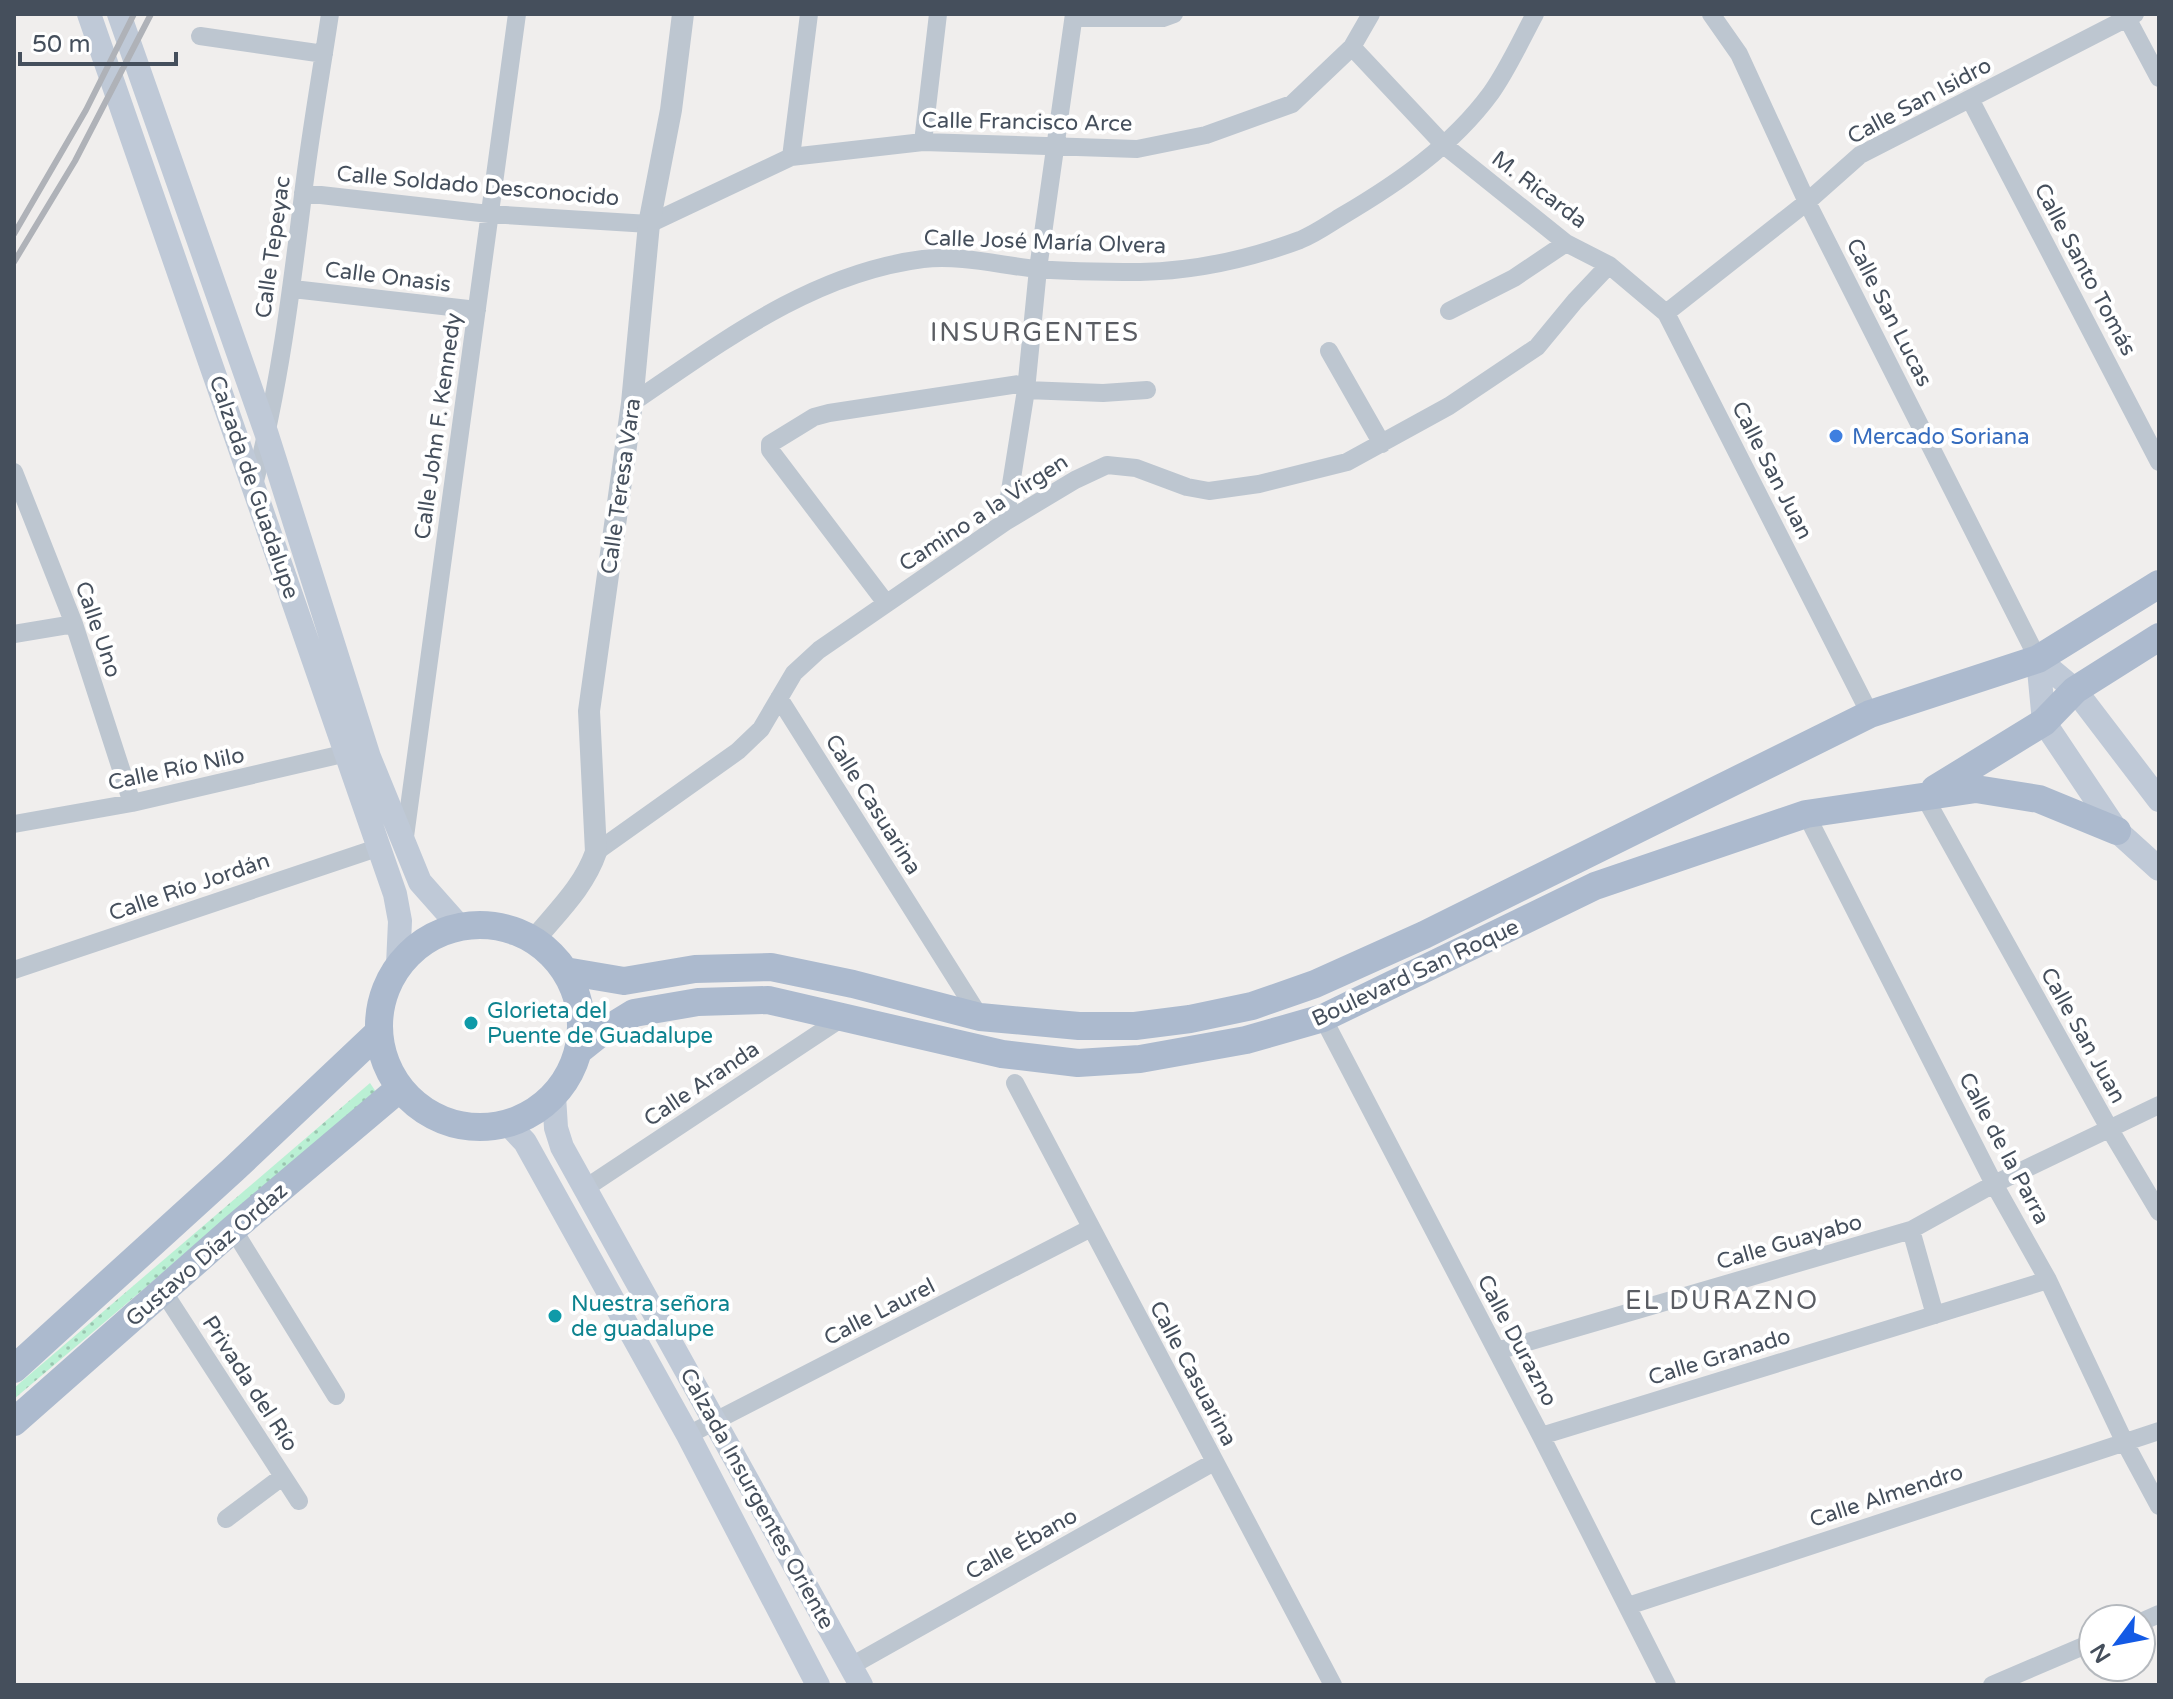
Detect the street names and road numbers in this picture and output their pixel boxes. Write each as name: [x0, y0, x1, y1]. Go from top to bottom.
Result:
street label: Calle San Isidro: [1843, 52, 1996, 150]
street label: Calle Francisco Arce: [921, 107, 1133, 137]
street label: M. Ricarda: [1487, 146, 1592, 234]
street label: Calle Soldado Desconocido: [335, 161, 620, 211]
street label: Calle Tepeyac: [250, 174, 296, 320]
street label: Calle Santo Tomás: [2029, 179, 2142, 360]
street label: Calle José María Olvera: [923, 225, 1167, 259]
street label: Calle San Lucas: [1841, 234, 1938, 391]
street label: Calle Onasis: [323, 256, 452, 298]
street label: Calle John F. Kennedy: [409, 311, 467, 541]
street label: Calzada de Guadalupe: [204, 372, 304, 602]
street label: Calle Teresa Vara: [596, 396, 646, 576]
street label: Calle San Juan: [1726, 397, 1818, 544]
street label: Camino a la Virgen: [894, 449, 1073, 577]
street label: Calle Uno: [70, 578, 127, 681]
street label: Calle Casuarina: [820, 730, 927, 879]
street label: Calle Río Nilo: [106, 742, 247, 796]
street label: Calle Río Jordán: [105, 847, 273, 927]
street label: Boulevard San Roque: [1308, 914, 1523, 1032]
street label: Calle San Juan: [2035, 963, 2131, 1108]
street label: Calle Aranda: [639, 1036, 764, 1132]
street label: Calle de la Parra: [1953, 1068, 2055, 1229]
street label: Gustavo Díaz Ordaz: [121, 1178, 293, 1332]
street label: Calle Guayabo: [1713, 1209, 1865, 1275]
street label: Calle Durazno: [1472, 1270, 1563, 1411]
street label: Calle Laurel: [820, 1273, 939, 1351]
street label: Calle Casuarina: [1144, 1297, 1242, 1450]
street label: Privada del Río: [197, 1311, 304, 1456]
street label: Calle Granado: [1645, 1323, 1794, 1391]
street label: Calzada Insurgentes Oriente: [674, 1364, 840, 1633]
street label: Calle Almendro: [1806, 1459, 1966, 1533]
street label: Calle Ébano: [961, 1502, 1082, 1585]

